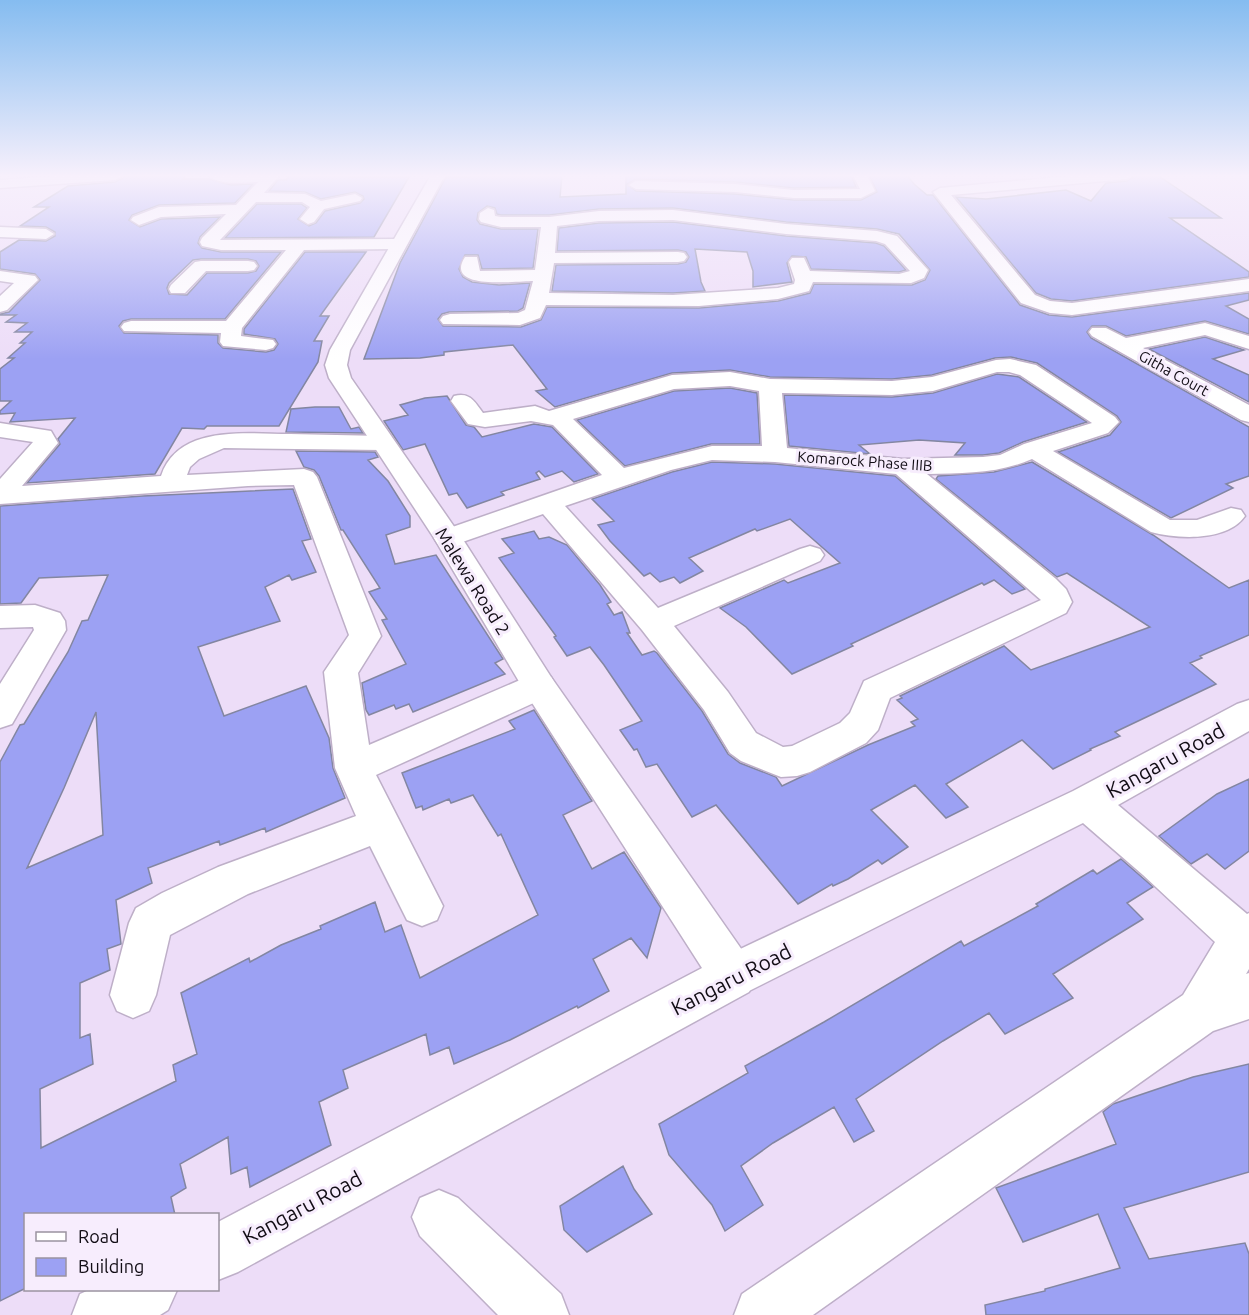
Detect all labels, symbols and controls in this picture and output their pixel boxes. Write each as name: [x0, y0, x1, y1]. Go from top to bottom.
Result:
street label: Githa Court: [1136, 347, 1212, 399]
street label: Komarock Phase IIIB: [797, 448, 933, 474]
street label: Malewa Road 2: [432, 524, 514, 638]
street label: Kangaru Road: [1102, 718, 1228, 802]
street label: Kangaru Road: [667, 938, 795, 1020]
street label: Kangaru Road: [238, 1166, 366, 1248]
legend: [24, 1213, 219, 1291]
text: Road: [78, 1226, 120, 1246]
text: Building: [78, 1256, 144, 1276]

